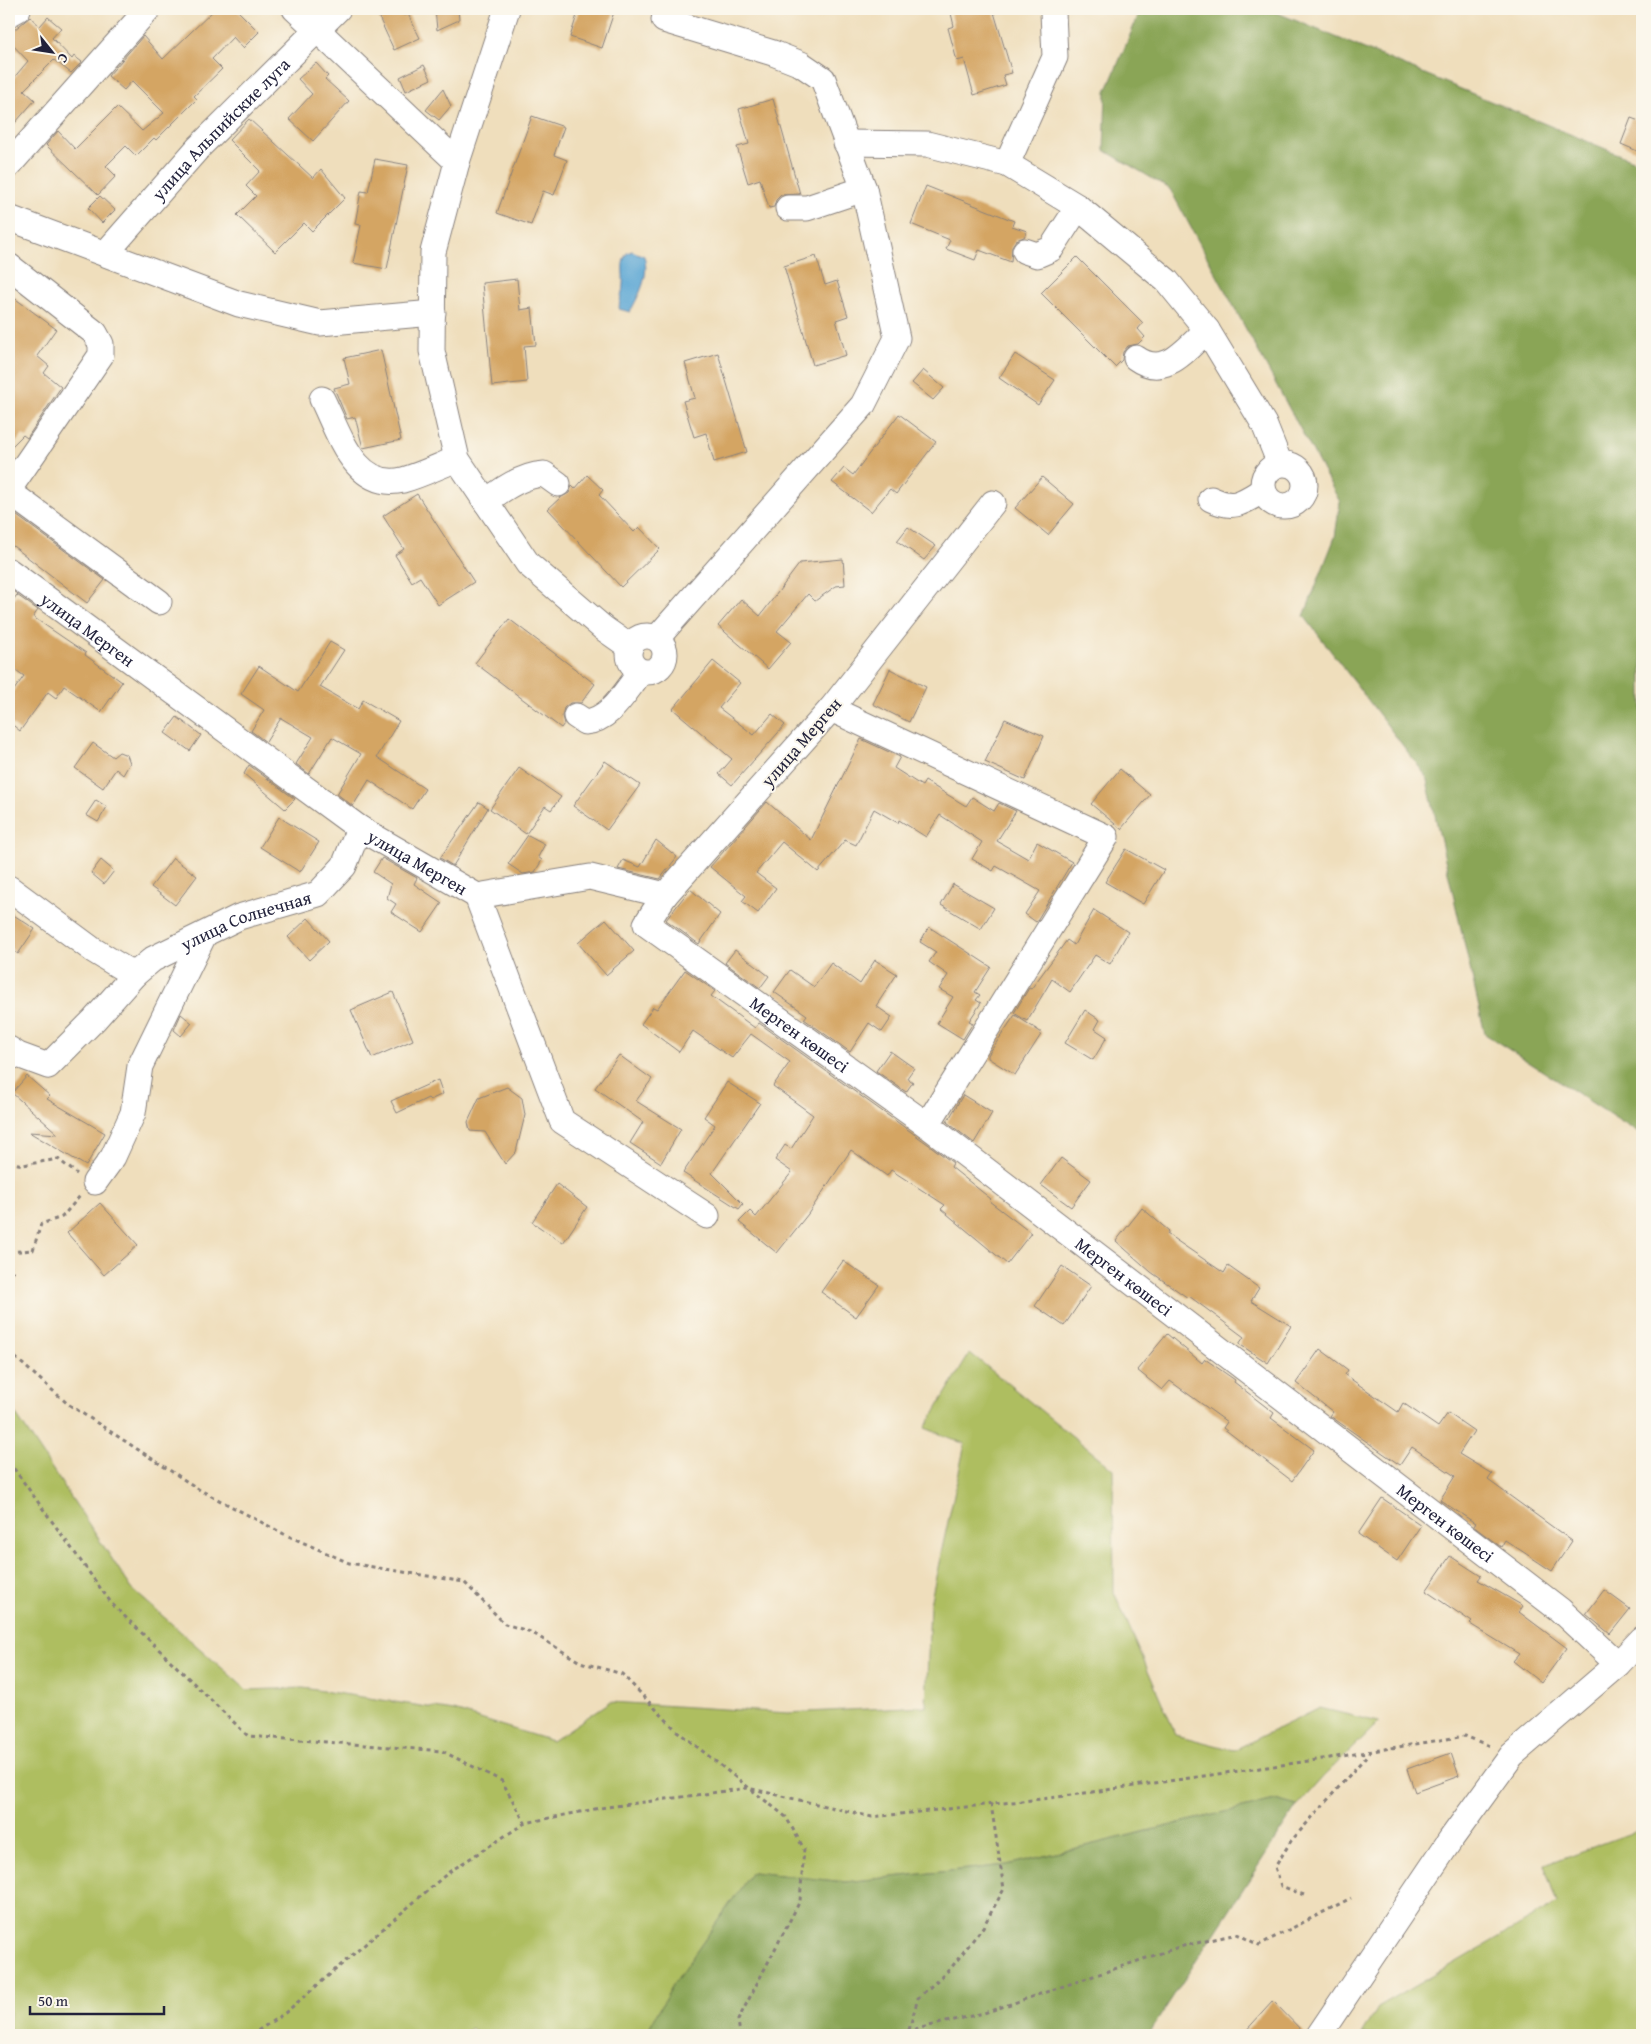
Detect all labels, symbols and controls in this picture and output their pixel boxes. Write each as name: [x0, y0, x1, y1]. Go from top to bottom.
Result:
north arrow: [28, 28, 78, 78]
text: С: [53, 50, 74, 67]
street label: улица Альпийские луга: [144, 51, 296, 207]
street label: улица Мерген: [34, 585, 141, 673]
street label: улица Мерген: [754, 691, 848, 794]
street label: улица Мерген: [362, 822, 473, 901]
street label: улица Солнечная: [175, 883, 314, 958]
street label: Мерген көшесі: [744, 989, 855, 1079]
street label: Мерген көшесі: [1070, 1230, 1179, 1322]
street label: Мерген көшесі: [1391, 1476, 1500, 1569]
scale bar: [30, 1984, 164, 2016]
text: 50 m: [38, 1990, 69, 2011]

